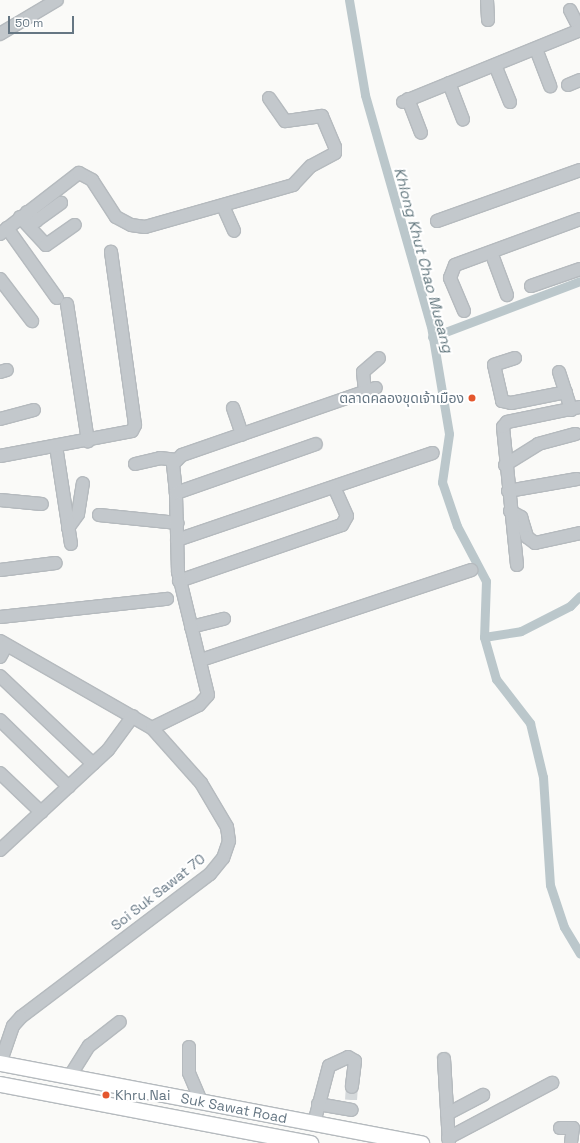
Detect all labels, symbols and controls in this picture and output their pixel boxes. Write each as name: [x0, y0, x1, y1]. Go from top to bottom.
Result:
scale bar: [10, 8, 76, 34]
text: 50 m: [15, 15, 43, 31]
water label: Khlong Khut Chao Mueang: [391, 165, 457, 355]
place label: ตลาดคลองขุดเจ้าเมือง: [339, 390, 464, 406]
marker: ตลาดคลองขุดเจ้าเมือง: [467, 393, 477, 403]
street label: Soi Suk Sawat 70: [108, 850, 208, 934]
place label: Khru Nai: [115, 1087, 170, 1103]
marker: Khru Nai: [100, 1089, 112, 1101]
street label: Suk Sawat Road: [179, 1089, 289, 1127]

